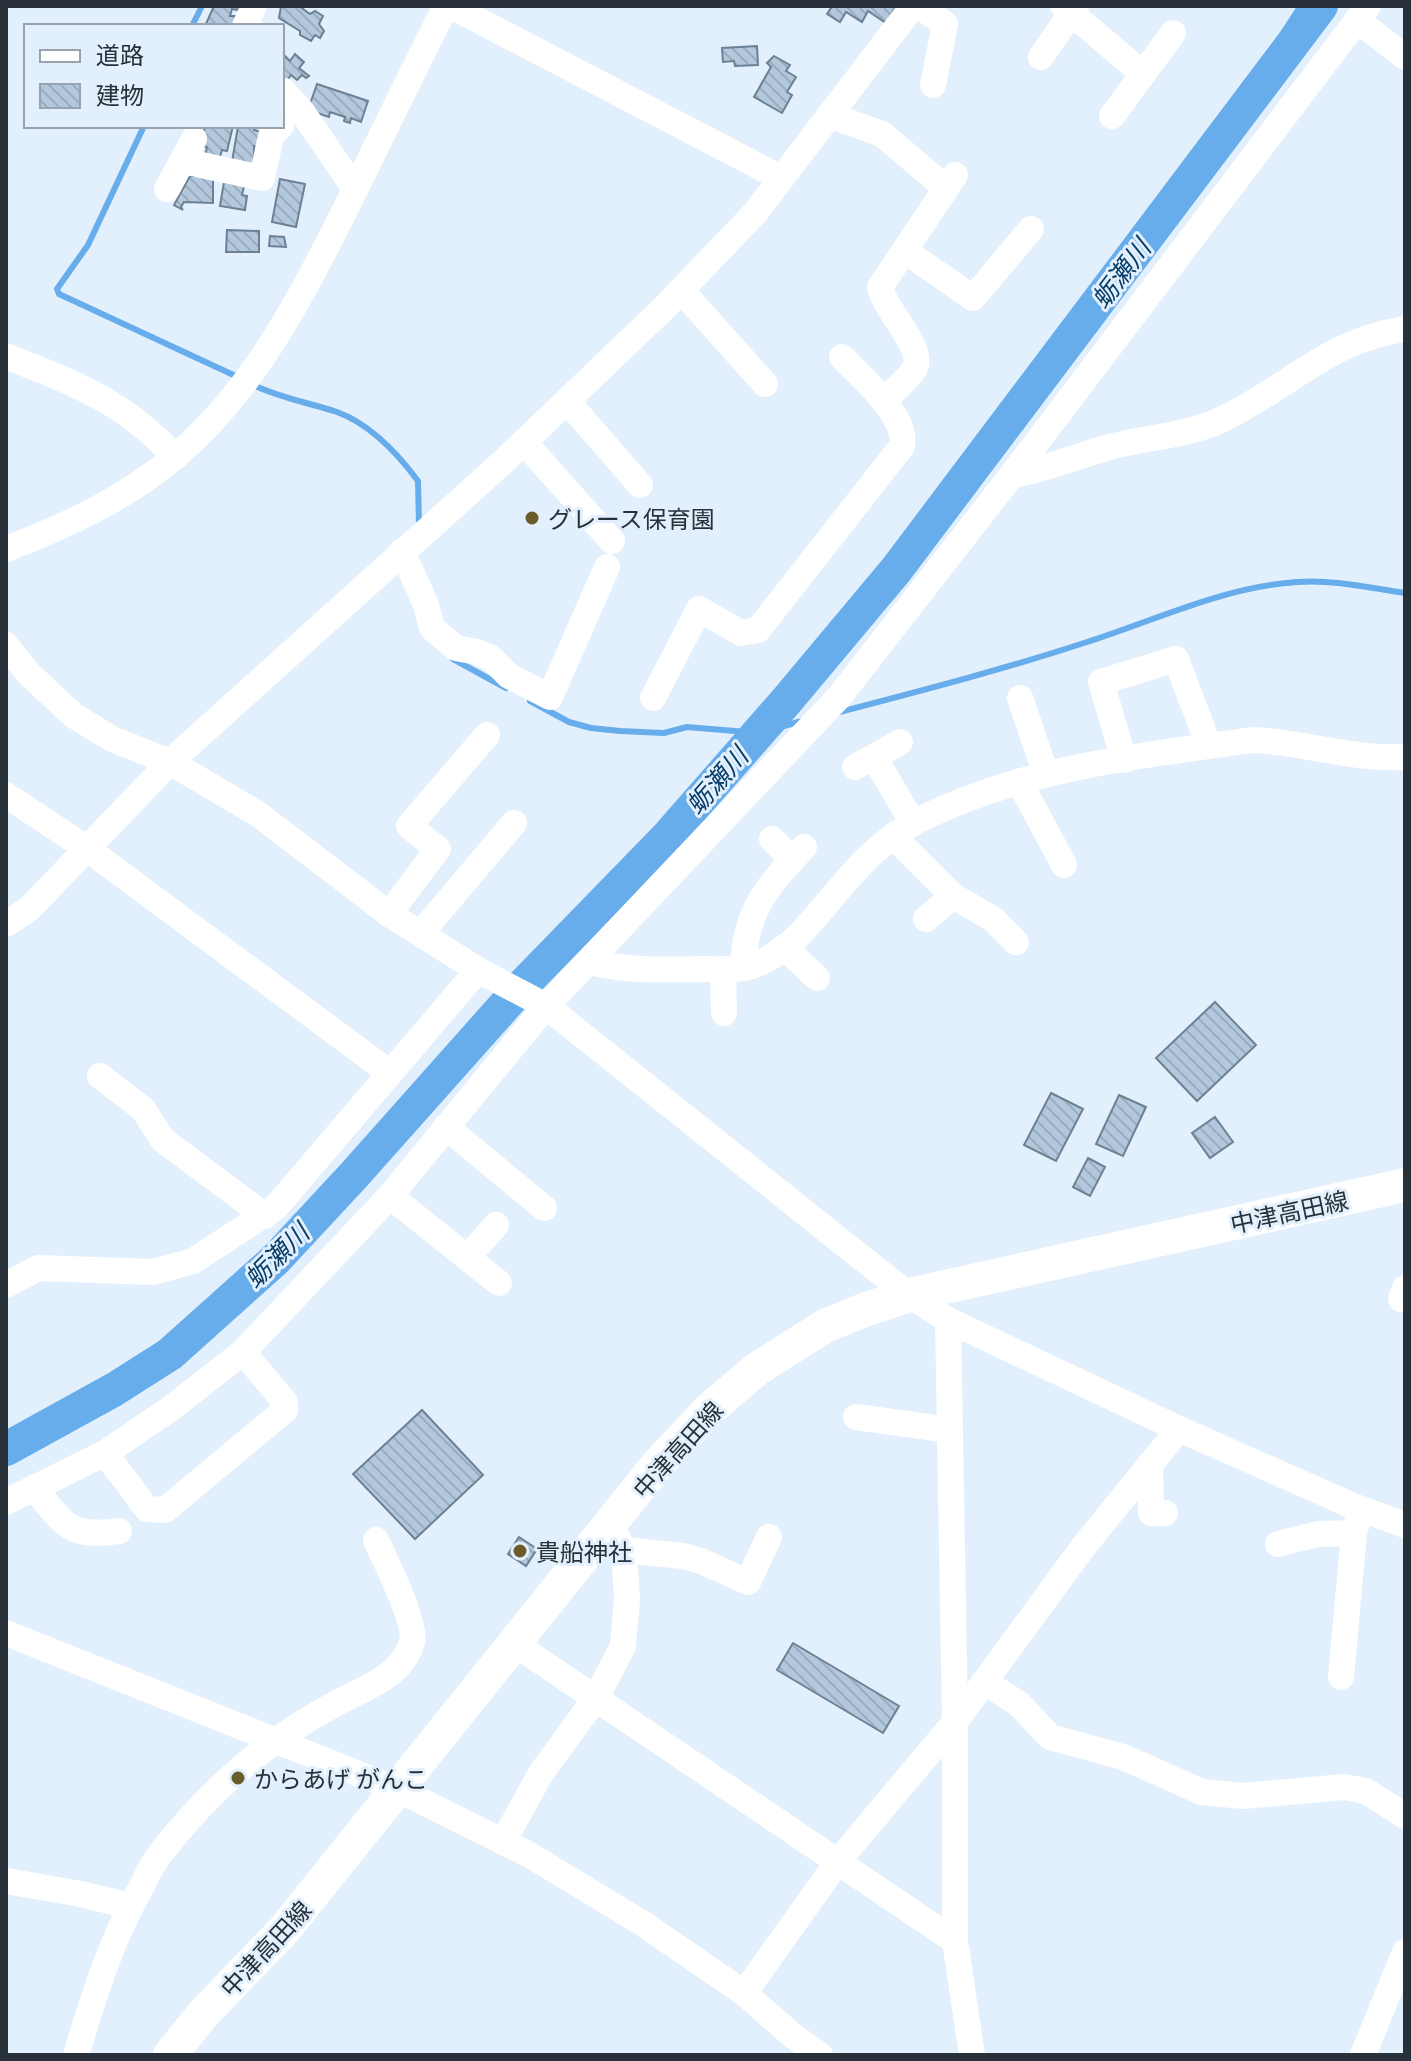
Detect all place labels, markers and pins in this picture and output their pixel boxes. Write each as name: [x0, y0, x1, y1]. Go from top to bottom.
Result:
place label: グレース保育園: [548, 502, 715, 534]
marker: グレース保育園: [523, 509, 541, 527]
place label: 貴船神社: [536, 1535, 632, 1567]
marker: 貴船神社: [511, 1542, 529, 1560]
place label: からあげ がんこ: [254, 1762, 428, 1794]
marker: からあげ がんこ: [229, 1769, 247, 1787]

